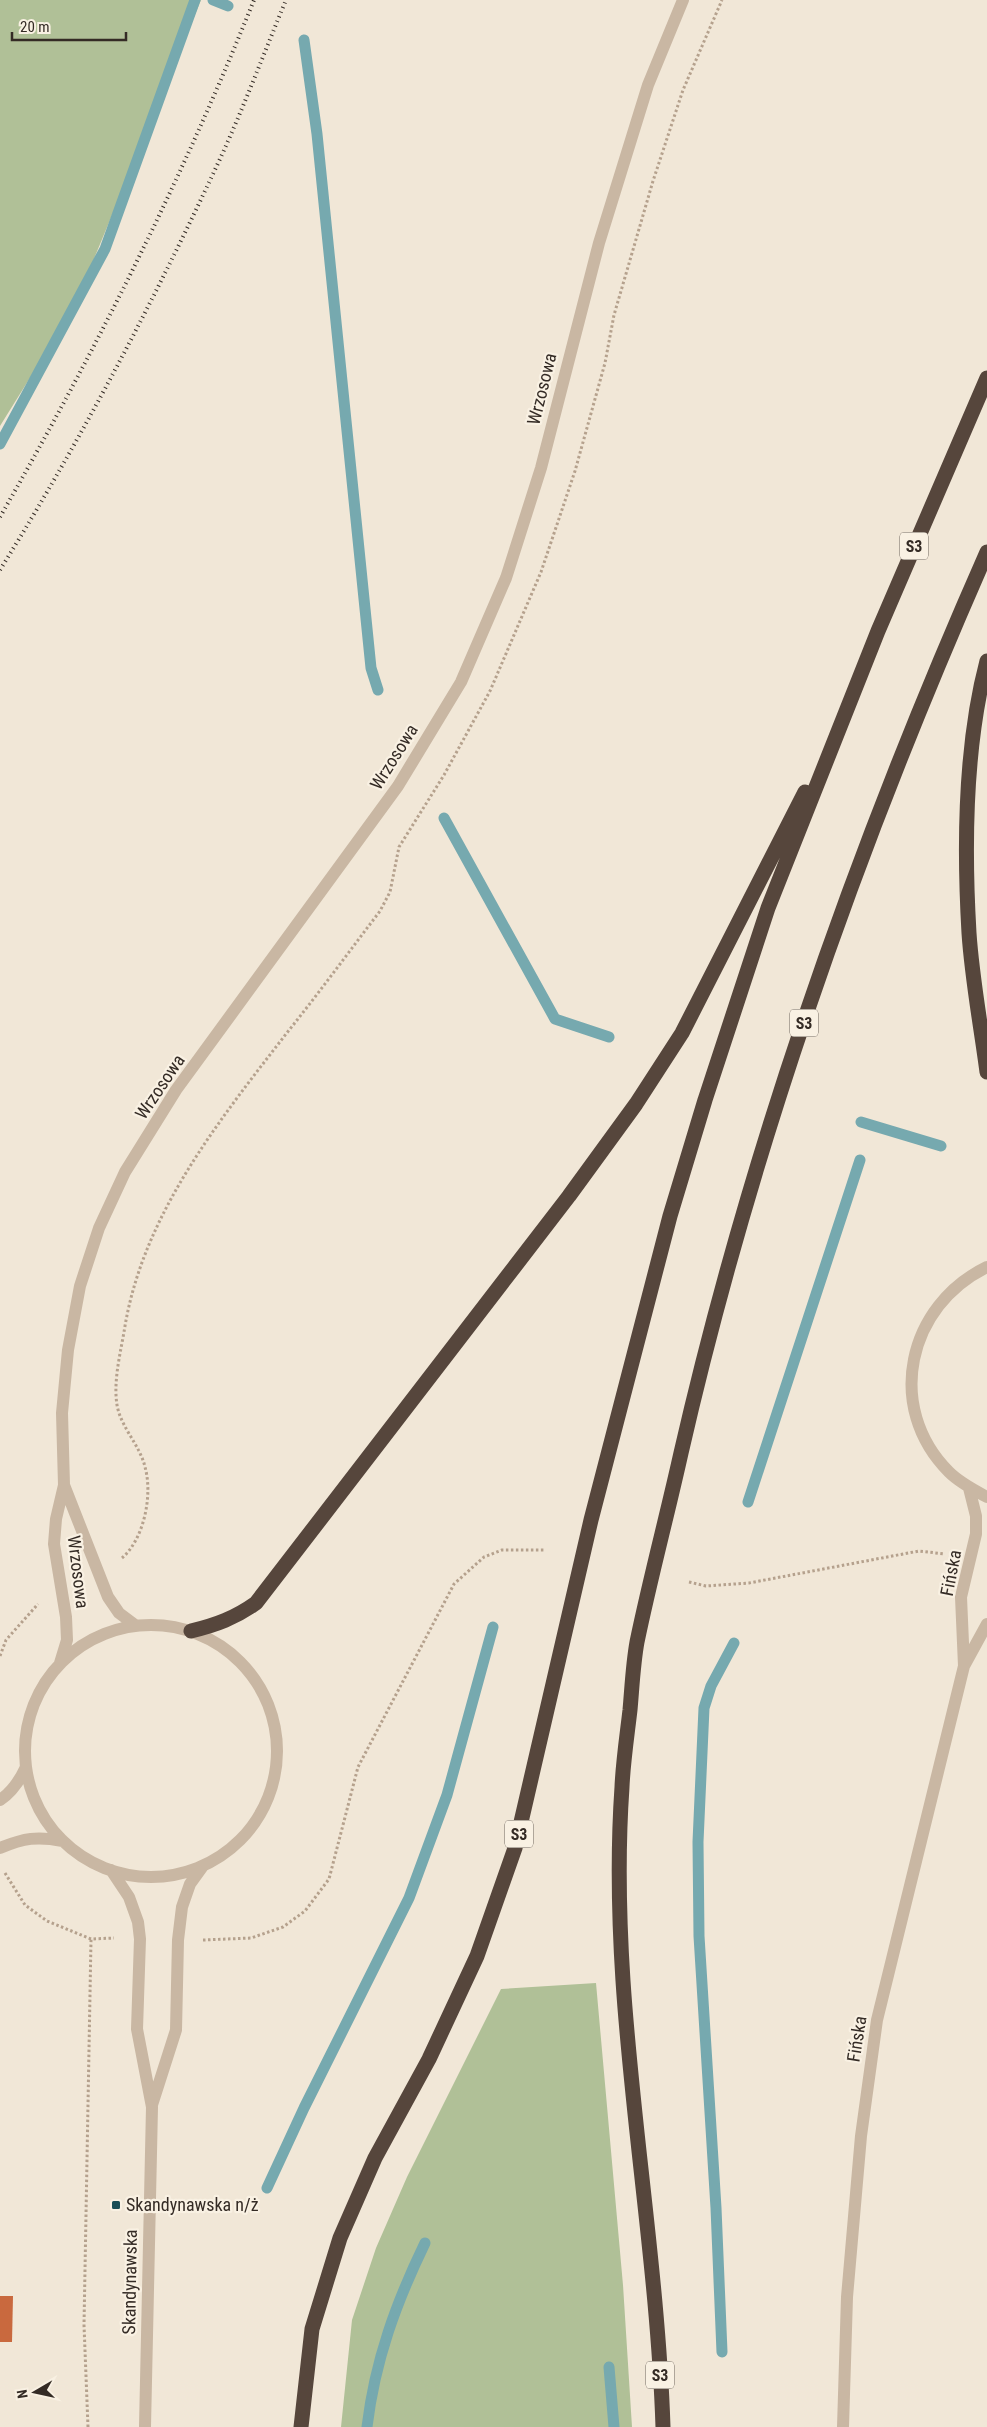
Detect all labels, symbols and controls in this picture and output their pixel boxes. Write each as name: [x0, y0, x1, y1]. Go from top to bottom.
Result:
scale bar: [12, 10, 126, 42]
text: 20 m: [20, 18, 50, 36]
street label: Wrzosowa: [522, 351, 561, 427]
road number: S3: [900, 532, 928, 560]
street label: Wrzosowa: [365, 720, 422, 793]
road number: S3: [790, 1010, 818, 1036]
street label: Wrzosowa: [130, 1050, 189, 1123]
street label: Wrzosowa: [64, 1534, 93, 1610]
street label: Fińska: [936, 1548, 965, 1598]
road number: S3: [505, 1820, 533, 1848]
street label: Fińska: [843, 2014, 871, 2064]
place label: Skandynawska n/ż: [126, 2194, 259, 2215]
marker: Skandynawska n/ż: [110, 2199, 122, 2211]
street label: Skandynawska: [118, 2229, 141, 2335]
road number: S3: [646, 2362, 674, 2388]
north arrow: [10, 2367, 60, 2417]
text: N: [14, 2389, 31, 2400]

